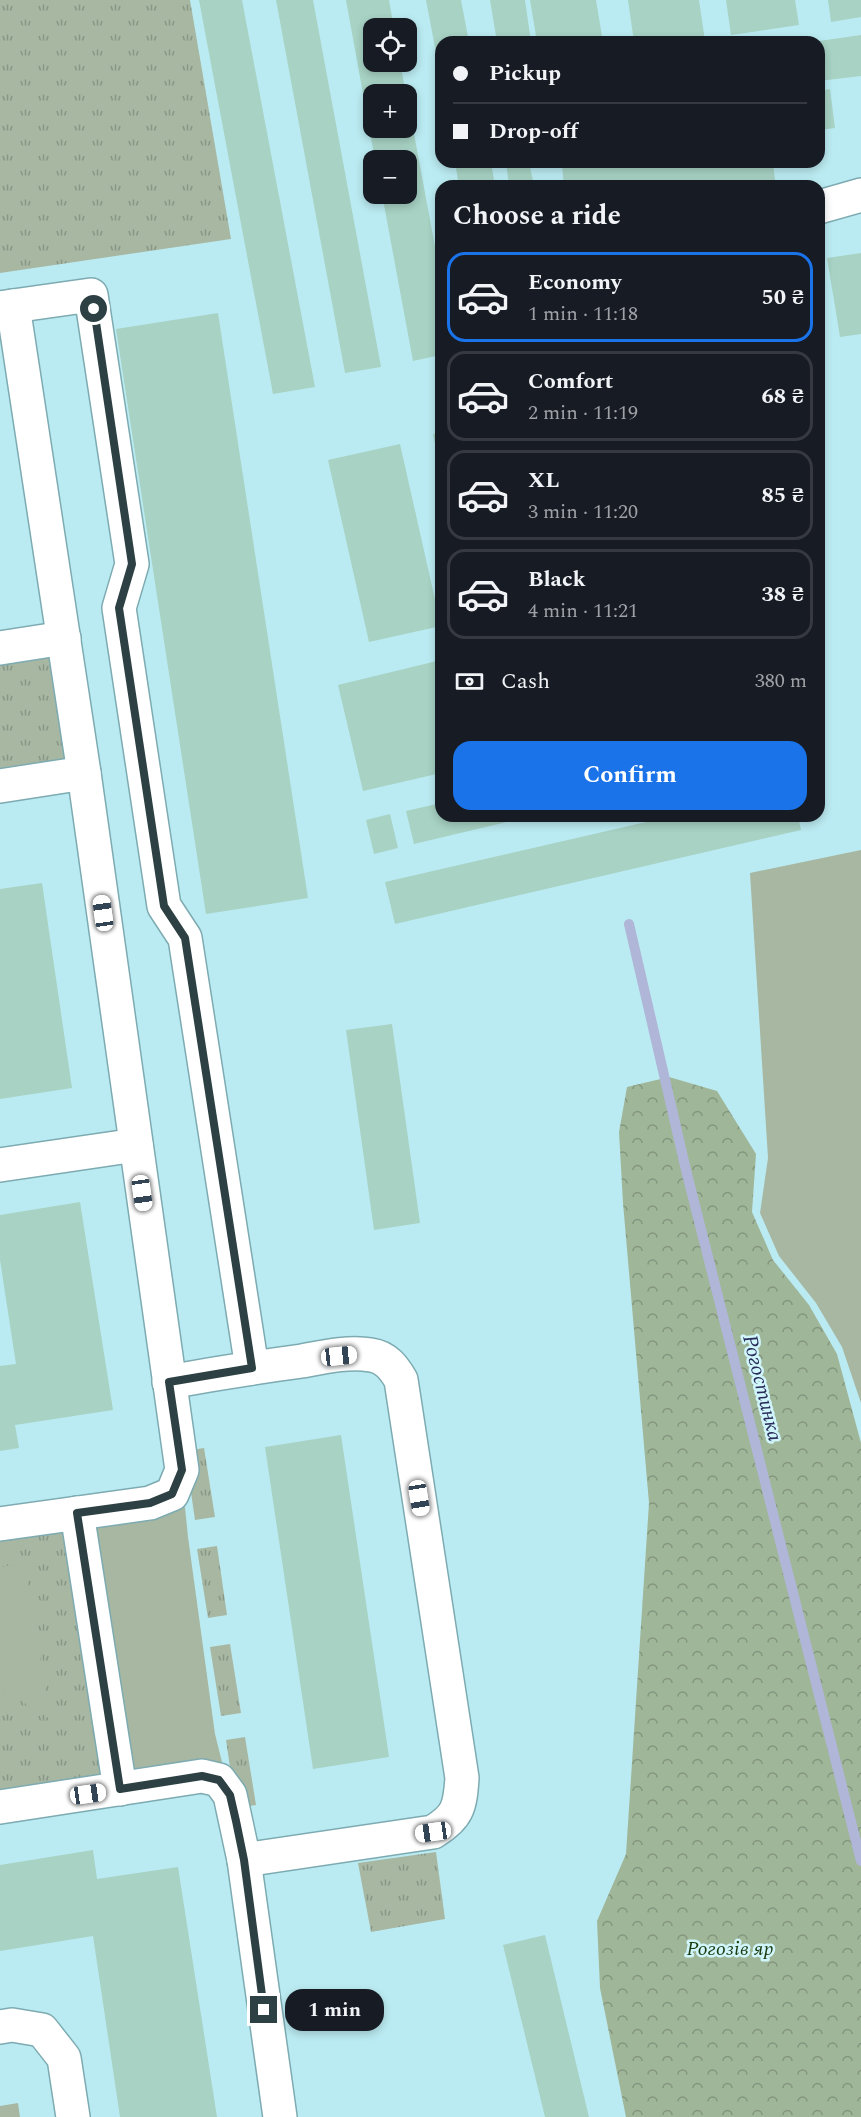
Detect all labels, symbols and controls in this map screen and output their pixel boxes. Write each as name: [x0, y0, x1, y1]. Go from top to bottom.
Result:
map controls: [363, 18, 417, 204]
button: locate: [363, 18, 417, 72]
text: Pickup: [489, 57, 561, 90]
button: +: [363, 84, 417, 138]
text: Drop-off: [489, 115, 578, 148]
button: −: [363, 150, 417, 204]
text: Choose a ride: [453, 195, 621, 237]
text: Economy: [528, 266, 621, 299]
icon: car: [456, 270, 510, 324]
text: 50 ₴: [761, 281, 804, 314]
route start: [80, 295, 107, 322]
text: 1 min · 11:18: [528, 299, 638, 329]
text: Comfort: [528, 365, 613, 398]
icon: car: [456, 369, 510, 423]
text: 68 ₴: [761, 380, 804, 413]
text: 2 min · 11:19: [528, 398, 638, 428]
text: XL: [528, 464, 559, 497]
icon: car: [456, 468, 510, 522]
text: 85 ₴: [761, 479, 804, 512]
text: 3 min · 11:20: [528, 497, 638, 527]
text: Black: [528, 563, 586, 596]
icon: car: [456, 567, 510, 621]
text: 38 ₴: [761, 578, 804, 611]
text: 4 min · 11:21: [528, 596, 638, 626]
icon: cash: [453, 665, 486, 698]
text: Cash: [501, 665, 550, 698]
text: 380 m: [755, 666, 807, 696]
button: Confirm: [453, 741, 807, 810]
car: [92, 894, 114, 932]
car: [131, 1174, 153, 1212]
water label: Рогостинка: [733, 1331, 791, 1445]
car: [320, 1345, 358, 1367]
car: [407, 1479, 431, 1517]
car: [69, 1783, 107, 1805]
car: [414, 1821, 452, 1843]
park label: Рогозів яр: [686, 1934, 774, 1964]
callout: 1 min: [285, 1989, 384, 2031]
text: 1 min: [308, 1995, 361, 2025]
route end: [250, 1996, 277, 2023]

